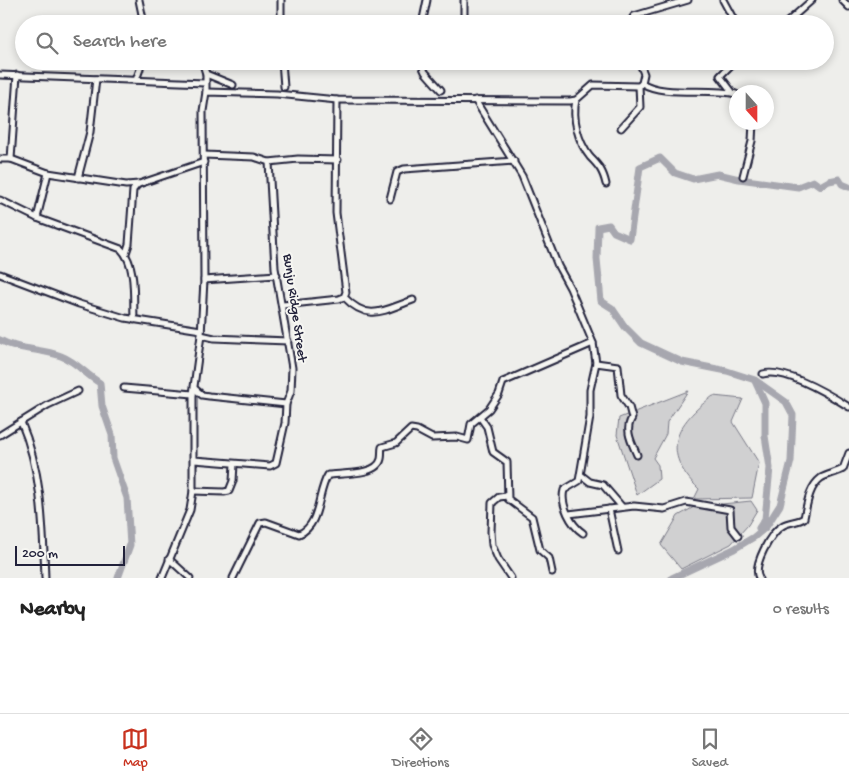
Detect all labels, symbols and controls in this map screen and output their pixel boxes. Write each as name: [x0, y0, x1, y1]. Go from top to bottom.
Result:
search box: [15, 15, 834, 70]
icon: search: [33, 29, 61, 57]
text: Search here: [73, 31, 167, 54]
north arrow: [729, 85, 774, 130]
street label: Bunju Ridge Street: [278, 252, 310, 364]
scale bar: [15, 543, 125, 566]
text: 200 m: [22, 546, 58, 563]
text: Nearby: [20, 598, 85, 623]
text: 0 results: [773, 601, 829, 620]
tab: Map: [121, 725, 149, 772]
tab: Directions: [392, 725, 449, 772]
tab: Saved: [692, 725, 728, 772]

